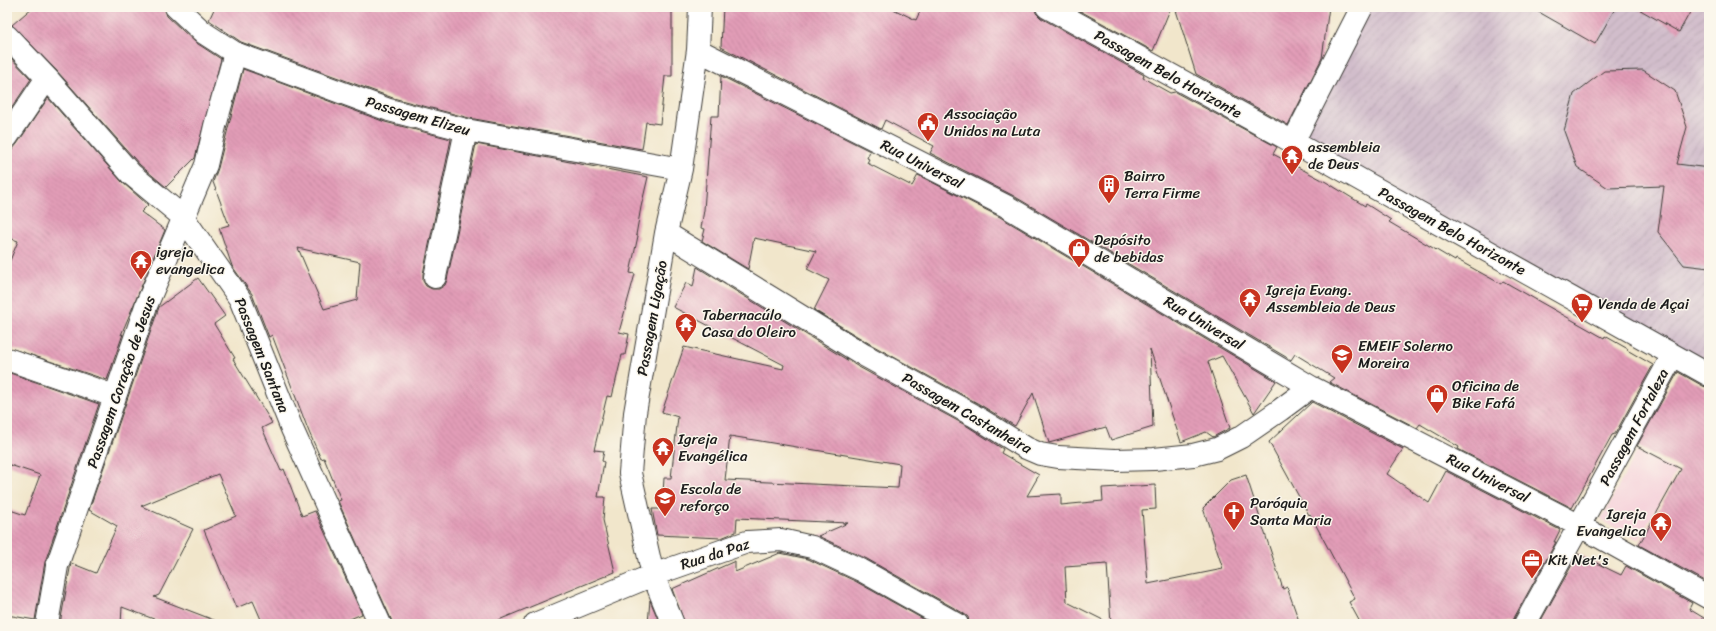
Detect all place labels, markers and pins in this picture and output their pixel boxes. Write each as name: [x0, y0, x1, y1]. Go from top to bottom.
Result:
place label: Associação Unidos na Luta: [943, 101, 1041, 144]
public building icon: Associação Unidos na Luta: [915, 110, 941, 143]
place label: assembleia de Deus: [1308, 134, 1380, 177]
temple icon: assembleia de Deus: [1279, 143, 1305, 176]
place label: Bairro Terra Firme: [1124, 163, 1200, 206]
building icon: Bairro Terra Firme: [1096, 172, 1122, 205]
place label: Depósito de bebidas: [1094, 227, 1164, 270]
shop icon: Depósito de bebidas: [1066, 236, 1092, 269]
place label: igreja evangelica: [156, 239, 225, 282]
temple icon: igreja evangelica: [128, 248, 154, 281]
place label: Igreja Evang. Assembleia de Deus: [1265, 277, 1395, 320]
temple icon: Igreja Evang. Assembleia de Deus: [1237, 286, 1263, 319]
supermarket icon: Venda de Açai: [1569, 291, 1595, 324]
place label: Venda de Açai: [1598, 291, 1690, 317]
place label: Tabernacúlo Casa do Oleiro: [702, 302, 796, 345]
temple icon: Tabernacúlo Casa do Oleiro: [673, 311, 699, 344]
place label: EMEIF Solerno Moreira: [1358, 333, 1453, 376]
school or university icon: EMEIF Solerno Moreira: [1329, 342, 1355, 375]
place label: Oficina de Bike Fafá: [1452, 373, 1519, 416]
shop icon: Oficina de Bike Fafá: [1424, 382, 1450, 415]
place label: Igreja Evangélica: [677, 426, 748, 469]
temple icon: Igreja Evangélica: [650, 435, 676, 468]
place label: Escola de reforço: [680, 476, 741, 519]
school or university icon: Escola de reforço: [652, 485, 678, 518]
place label: Paróquia Santa Maria: [1250, 490, 1332, 533]
church icon: Paróquia Santa Maria: [1221, 499, 1247, 532]
place label: Igreja Evangelica: [1576, 501, 1646, 544]
temple icon: Igreja Evangelica: [1648, 510, 1674, 543]
office icon: Kit Net's: [1519, 547, 1545, 580]
place label: Kit Net's: [1548, 547, 1609, 573]

